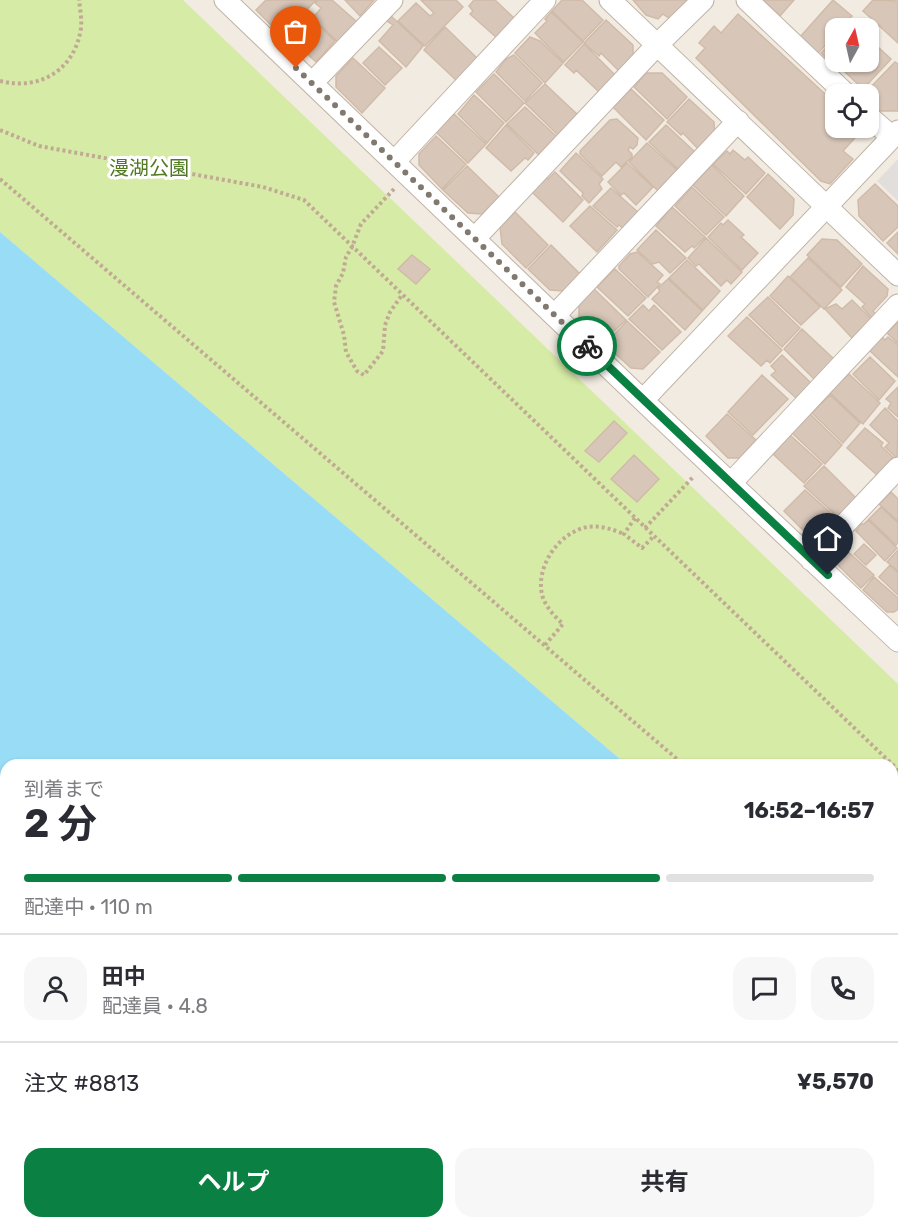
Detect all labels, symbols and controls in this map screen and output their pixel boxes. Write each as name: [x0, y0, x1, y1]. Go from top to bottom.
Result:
pin: [270, 6, 321, 68]
icon: bag: [279, 15, 312, 48]
north arrow: [825, 18, 879, 72]
map controls: [825, 18, 879, 138]
button: locate: [825, 84, 879, 138]
park label: 漫湖公園: [109, 156, 189, 180]
courier: [557, 316, 617, 376]
icon: bike: [571, 330, 604, 363]
pin: [802, 513, 853, 575]
icon: home: [811, 522, 844, 555]
text: 到着まで: [24, 777, 104, 801]
text: 16:52–16:57: [744, 797, 874, 824]
text: 2 分: [24, 801, 97, 847]
text: 配達中 · 110 m: [24, 895, 153, 919]
button: person: [24, 957, 87, 1020]
button: chat: [733, 957, 796, 1020]
button: phone: [811, 957, 874, 1020]
text: 田中: [102, 963, 146, 990]
text: 配達員 · 4.8: [102, 994, 208, 1018]
text: ¥5,570: [797, 1068, 874, 1095]
text: 注文 #8813: [24, 1070, 139, 1097]
button: ヘルプ: [24, 1148, 443, 1217]
button: 共有: [455, 1148, 874, 1217]

